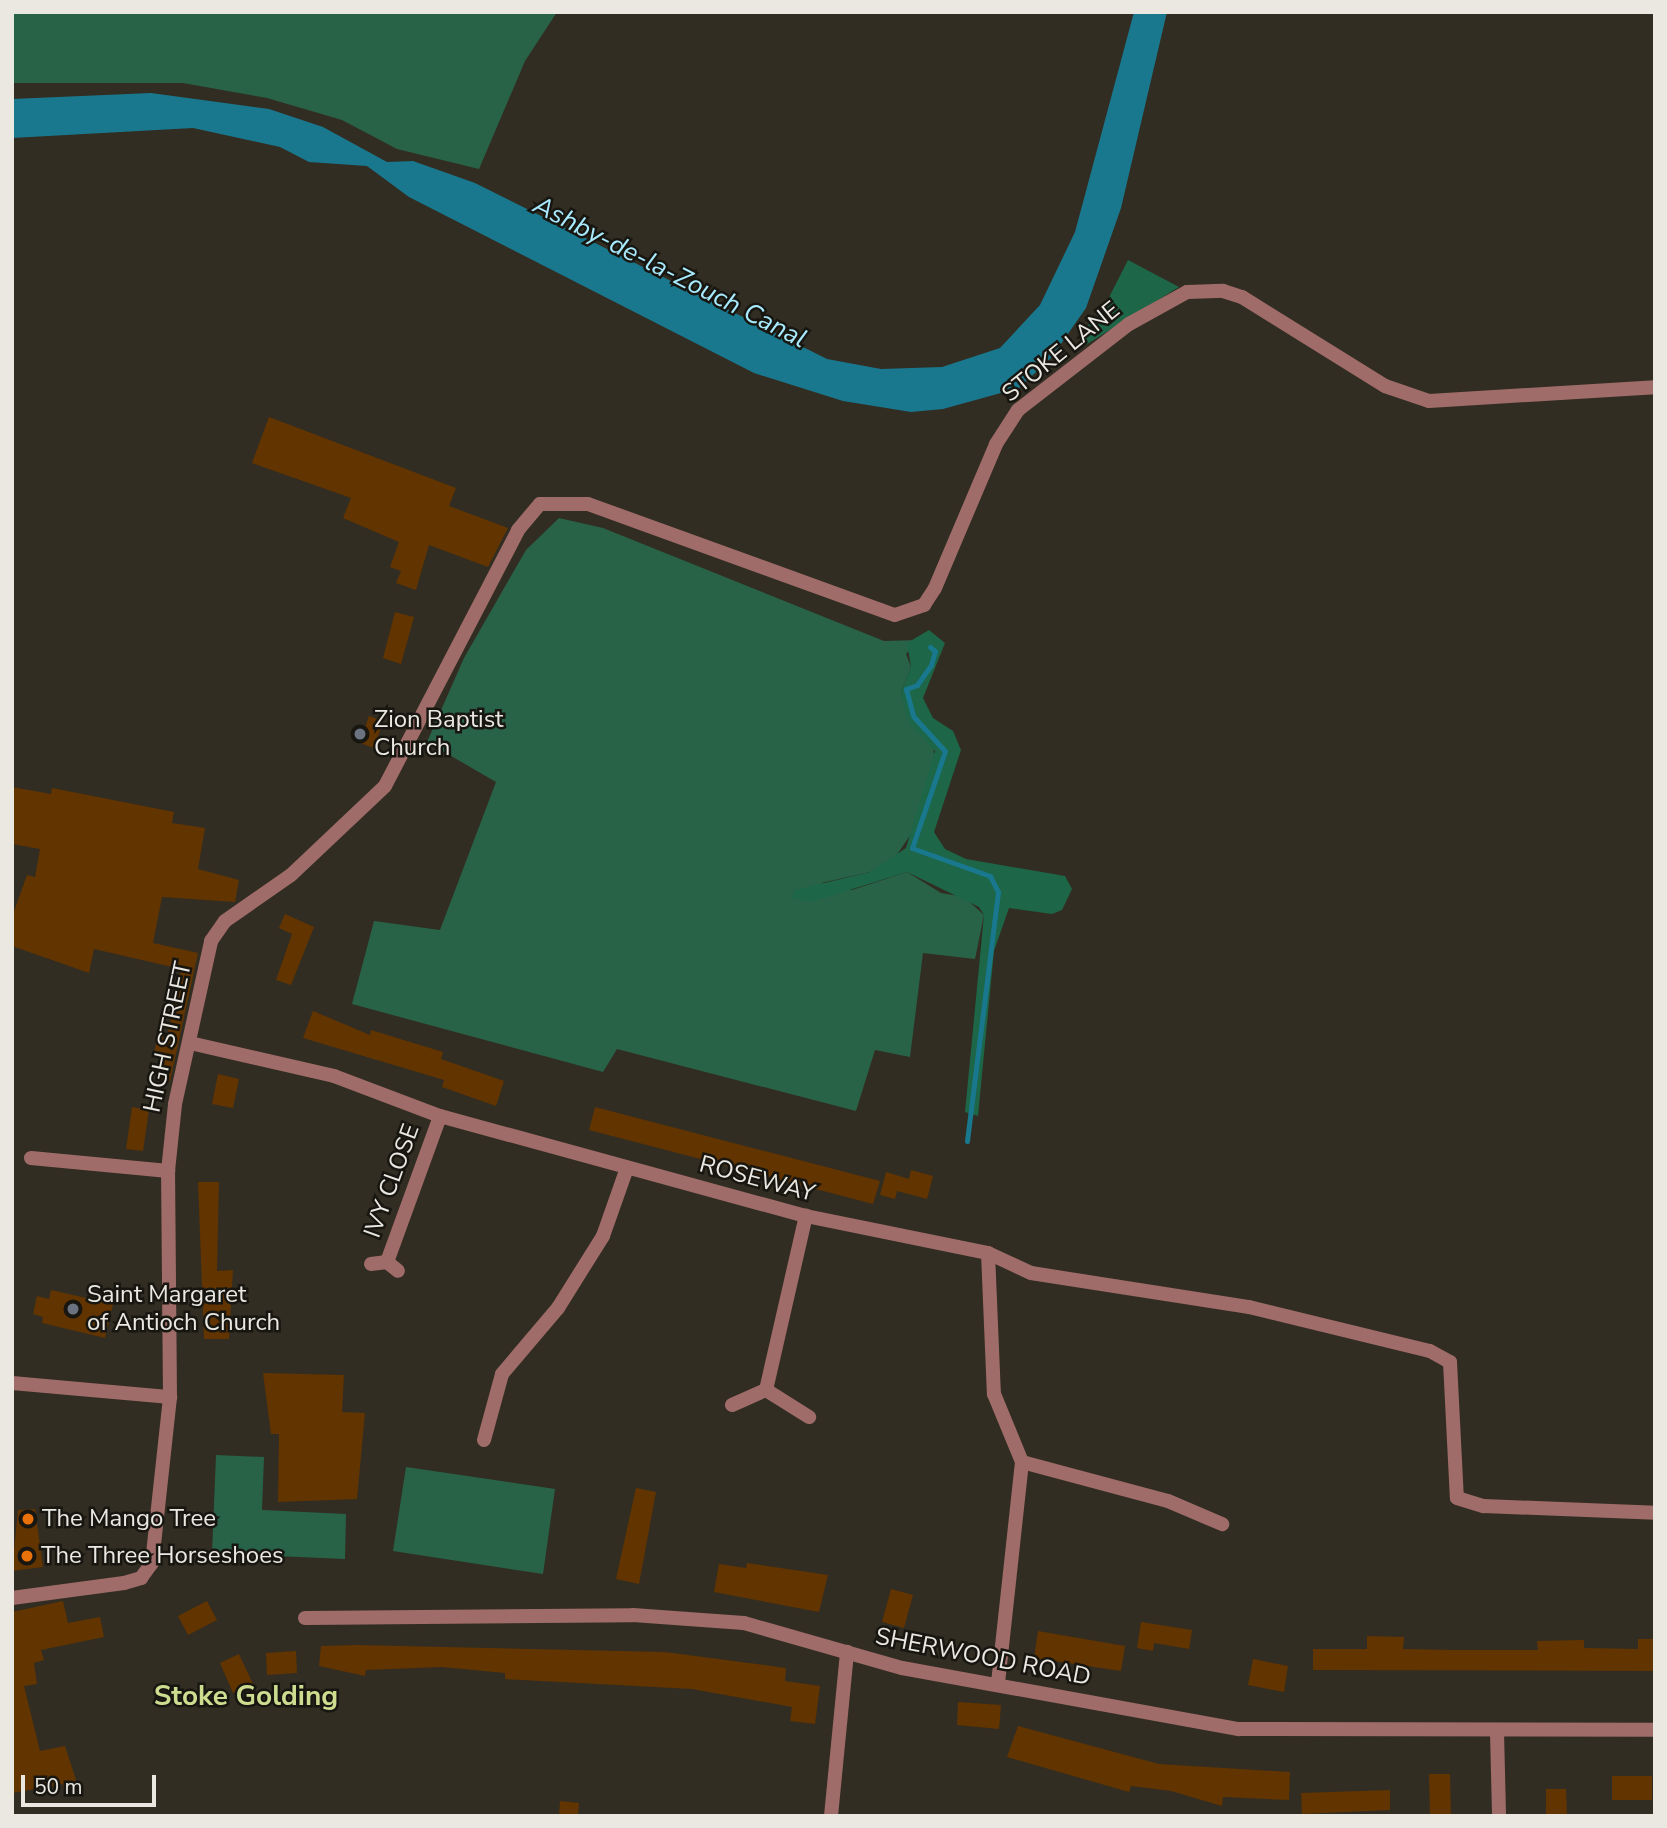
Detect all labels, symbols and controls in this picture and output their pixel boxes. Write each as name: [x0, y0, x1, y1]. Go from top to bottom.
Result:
water label: Ashby-de-la-Zouch Canal: [528, 189, 812, 355]
street label: STOKE LANE: [996, 296, 1126, 408]
place label: Zion Baptist Church: [374, 706, 503, 762]
marker: Zion Baptist Church: [352, 726, 368, 742]
street label: HIGH STREET: [138, 959, 198, 1115]
street label: IVY CLOSE: [358, 1120, 426, 1242]
street label: ROSEWAY: [696, 1150, 818, 1208]
place label: Saint Margaret of Antioch Church: [87, 1281, 280, 1337]
marker: Saint Margaret of Antioch Church: [65, 1301, 81, 1317]
place label: The Mango Tree: [42, 1505, 216, 1533]
marker: The Mango Tree: [20, 1511, 36, 1527]
place label: The Three Horseshoes: [41, 1542, 283, 1570]
marker: The Three Horseshoes: [19, 1548, 35, 1564]
street label: SHERWOOD ROAD: [873, 1622, 1093, 1692]
district label: Stoke Golding: [154, 1679, 338, 1713]
scale bar: [24, 1762, 159, 1806]
text: 50 m: [34, 1773, 83, 1801]

